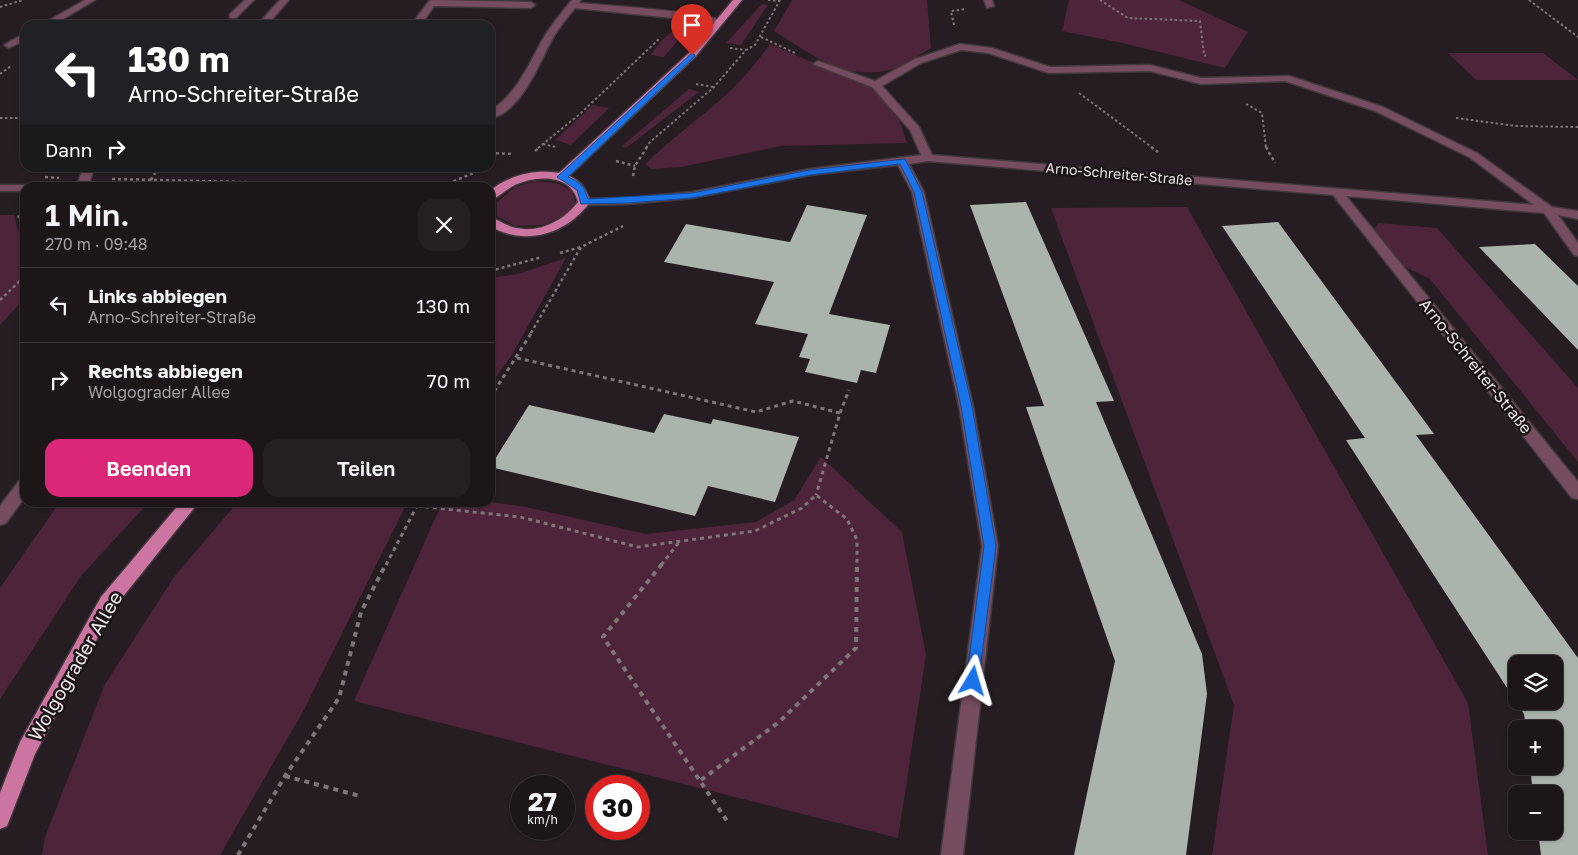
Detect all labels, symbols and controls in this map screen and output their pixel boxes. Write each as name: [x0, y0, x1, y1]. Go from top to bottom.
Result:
pin: [671, 4, 713, 55]
icon: arrive: [678, 11, 706, 39]
text: 130 m: [128, 38, 230, 80]
icon: left: [45, 40, 110, 105]
text: Arno-Schreiter-Straße: [128, 80, 359, 107]
icon: right: [102, 135, 130, 163]
text: Dann: [45, 138, 92, 161]
street label: Arno-Schreiter-Straße: [1045, 159, 1193, 188]
text: 1 Min.: [45, 197, 130, 233]
button: close: [418, 199, 470, 251]
text: 270 m · 09:48: [45, 234, 148, 254]
text: Links abbiegen: [88, 284, 227, 307]
icon: left: [45, 291, 73, 319]
text: 130 m: [416, 294, 470, 317]
street label: Arno-Schreiter-Straße: [1415, 294, 1537, 438]
text: Arno-Schreiter-Straße: [88, 307, 256, 327]
text: Rechts abbiegen: [88, 359, 243, 382]
icon: right: [45, 366, 73, 394]
text: 70 m: [427, 369, 470, 392]
text: Wolgograder Allee: [88, 382, 230, 402]
button: Beenden: [45, 439, 253, 497]
button: Teilen: [263, 439, 470, 497]
street label: Wolgograder Allee: [22, 587, 127, 745]
position arrow: [946, 654, 998, 706]
map controls: [1508, 655, 1563, 840]
button: layers: [1508, 655, 1563, 710]
button: +: [1508, 720, 1563, 775]
speed limit sign: 30: [585, 775, 650, 840]
button: −: [1508, 785, 1563, 840]
text: 27: [528, 786, 557, 817]
text: km/h: [527, 812, 558, 827]

